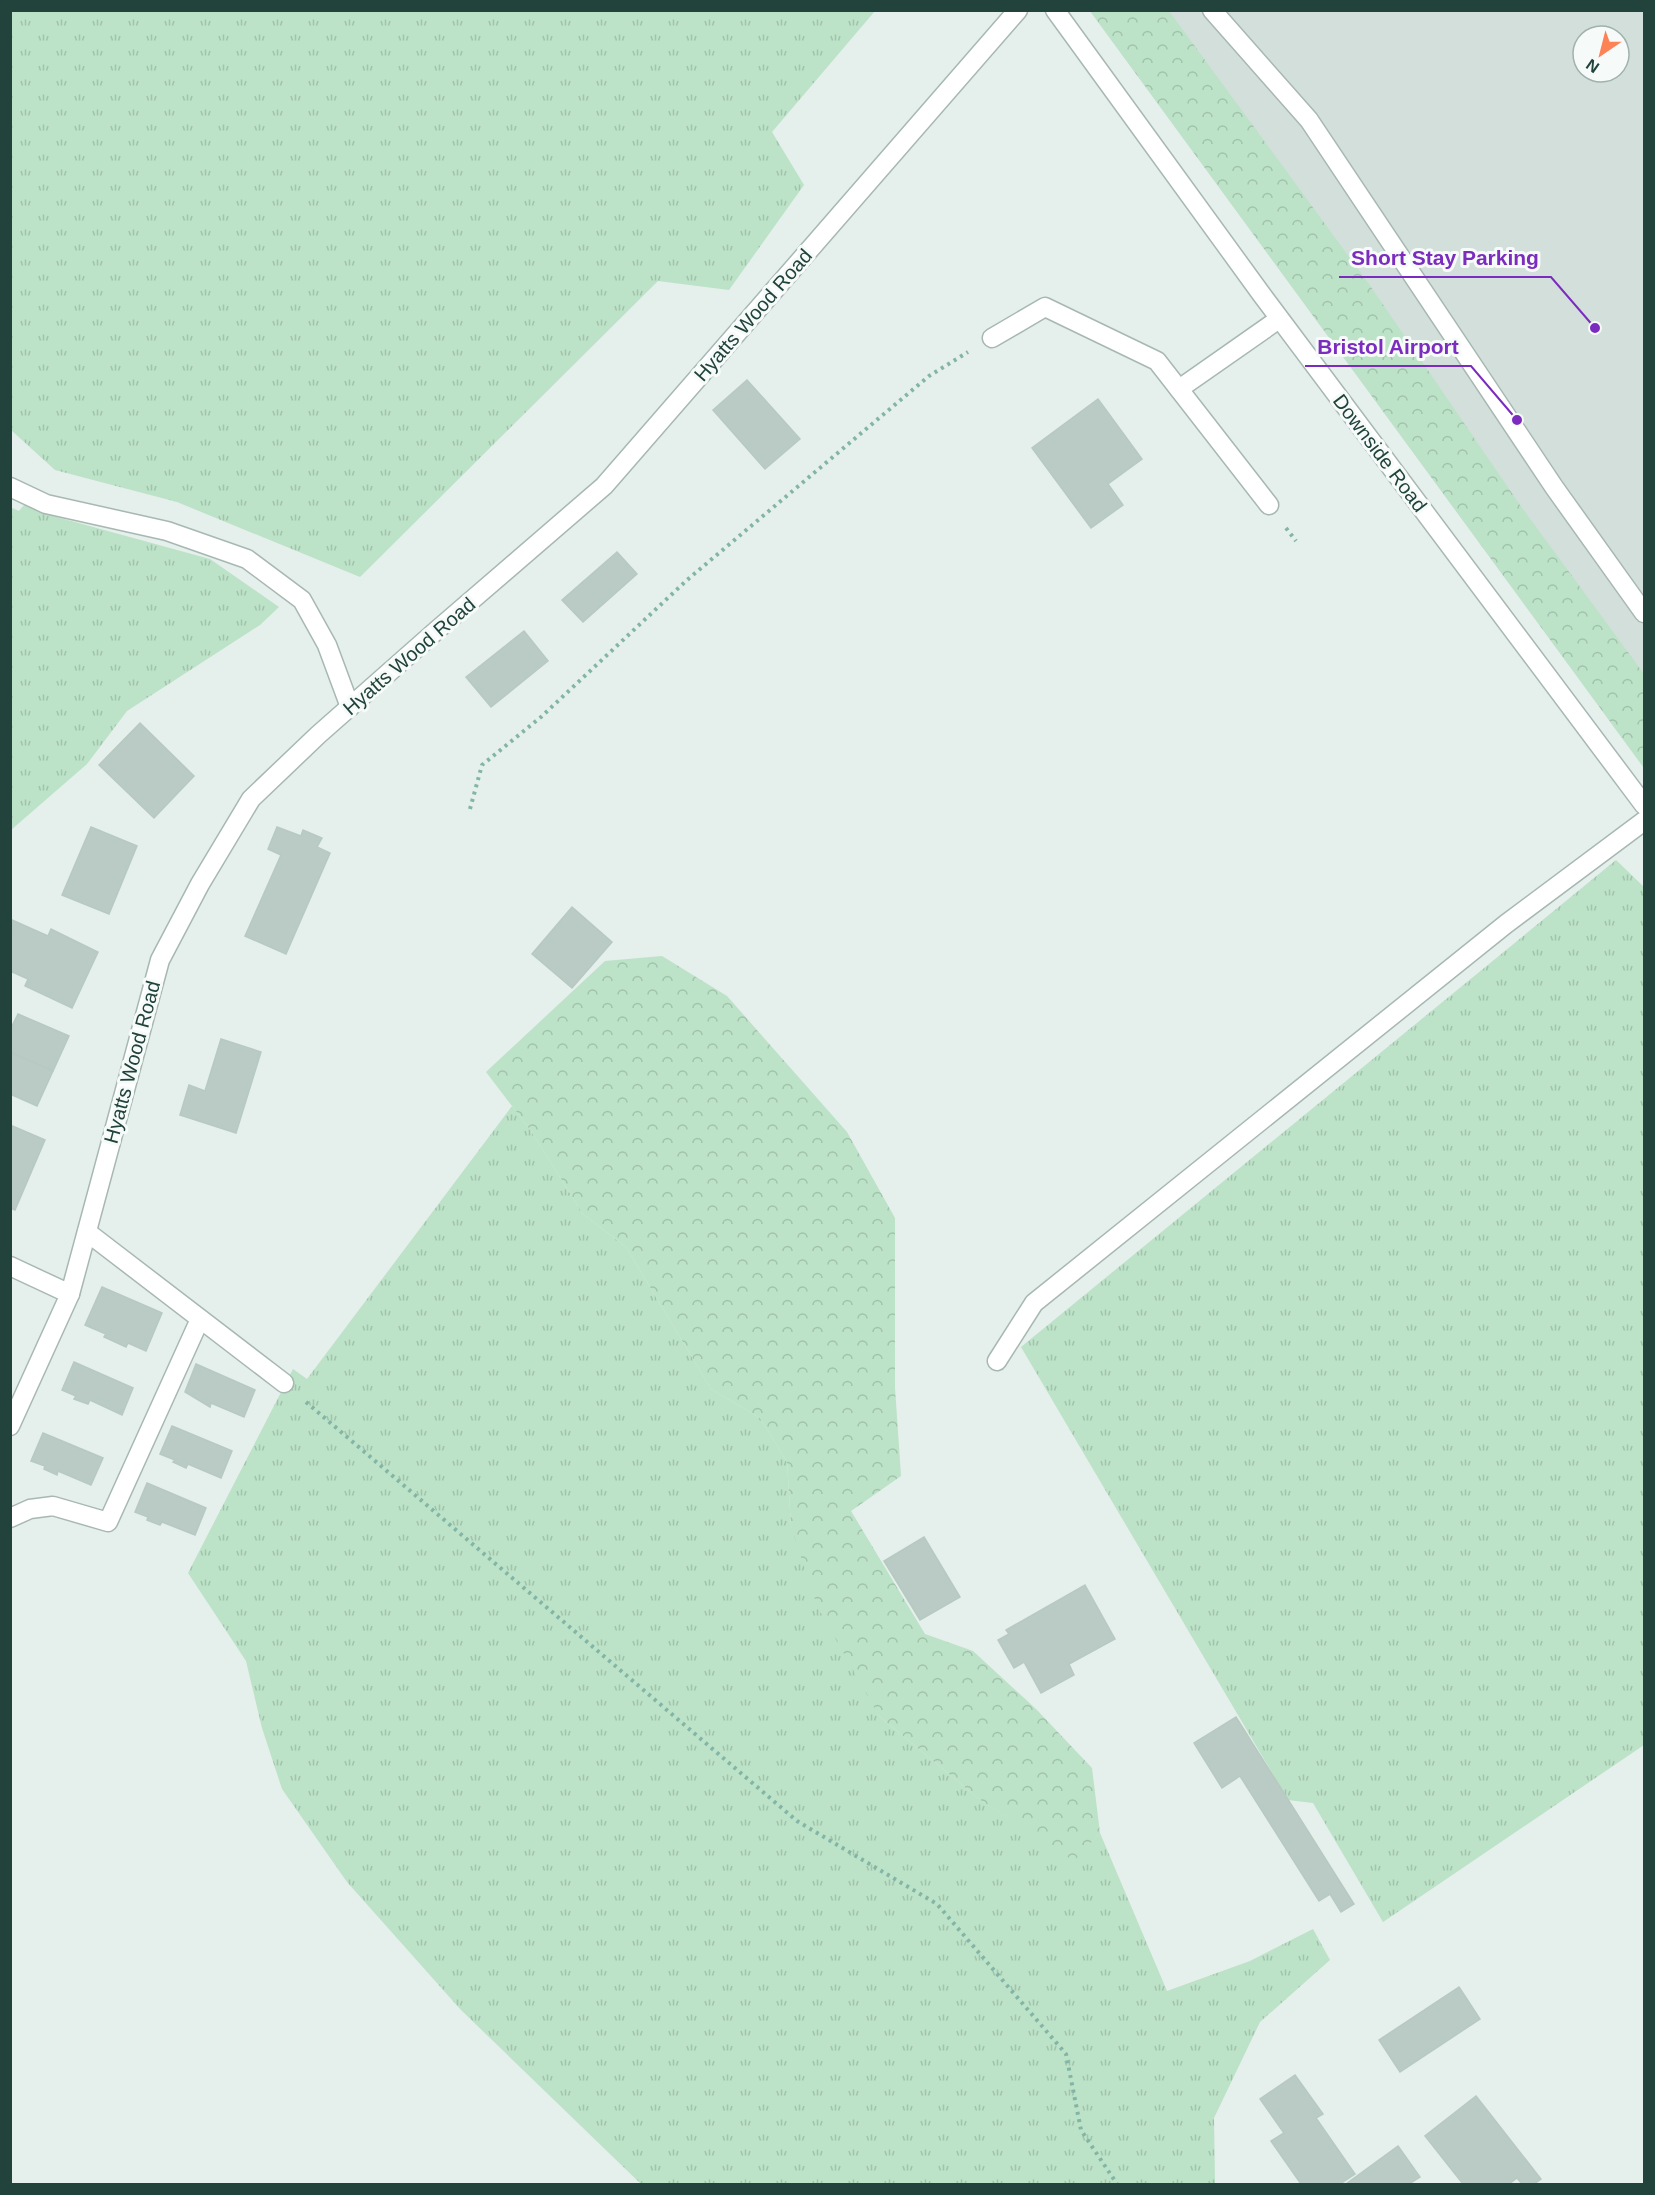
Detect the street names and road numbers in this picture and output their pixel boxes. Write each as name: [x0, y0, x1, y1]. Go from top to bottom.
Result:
street label: Hyatts Wood Road: [690, 245, 816, 385]
street label: Downside Road: [1329, 390, 1431, 516]
street label: Hyatts Wood Road: [339, 593, 479, 719]
street label: Hyatts Wood Road: [100, 978, 164, 1146]

